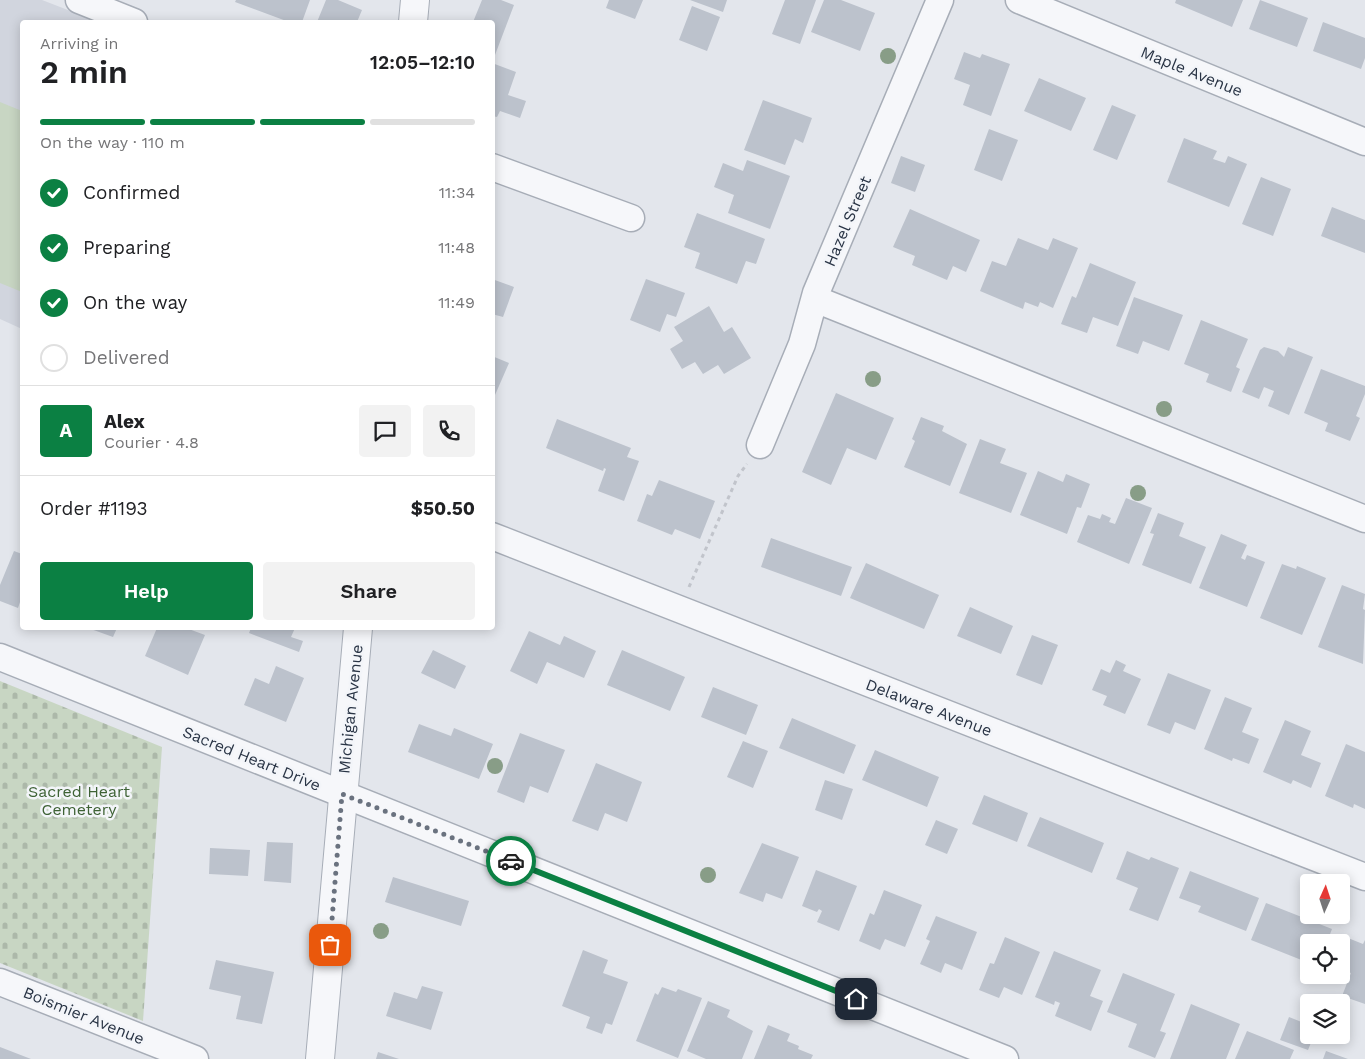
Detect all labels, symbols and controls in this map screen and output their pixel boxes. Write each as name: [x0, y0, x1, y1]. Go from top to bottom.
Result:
text: Arriving in: [40, 34, 118, 53]
street label: Maple Avenue: [1138, 42, 1246, 101]
text: 12:05–12:10: [370, 51, 475, 74]
text: 2 min: [40, 53, 128, 91]
text: On the way · 110 m: [40, 133, 185, 152]
street label: Hazel Street: [820, 173, 875, 269]
icon: check: [40, 179, 68, 207]
text: Confirmed: [83, 181, 180, 204]
text: 11:34: [439, 183, 475, 202]
icon: check: [40, 234, 68, 262]
text: Preparing: [83, 236, 170, 259]
text: 11:48: [438, 238, 475, 257]
icon: check: [40, 289, 68, 317]
text: On the way: [83, 291, 187, 314]
text: 11:49: [438, 293, 475, 312]
text: Delivered: [83, 346, 170, 369]
button: chat: [359, 405, 411, 457]
button: phone: [423, 405, 475, 457]
text: Alex: [104, 410, 145, 433]
text: A: [60, 419, 72, 442]
text: Courier · 4.8: [104, 433, 199, 452]
text: Order #1193: [40, 497, 148, 520]
text: $50.50: [411, 497, 475, 520]
button: Help: [40, 562, 253, 620]
button: Share: [263, 562, 475, 620]
street label: Michigan Avenue: [334, 643, 367, 775]
street label: Delaware Avenue: [863, 675, 995, 740]
street label: Sacred Heart Drive: [180, 722, 324, 795]
park label: Sacred Heart Cemetery: [28, 782, 130, 819]
courier: [486, 836, 536, 886]
icon: car: [497, 847, 525, 875]
north arrow: [1300, 874, 1350, 924]
map controls: [1300, 874, 1350, 1044]
pin: [309, 924, 351, 966]
icon: bag: [316, 931, 344, 959]
button: locate: [1300, 934, 1350, 984]
pin: [835, 978, 877, 1020]
street label: Boismier Avenue: [20, 982, 147, 1048]
icon: home: [842, 985, 870, 1013]
button: layers: [1300, 994, 1350, 1044]

